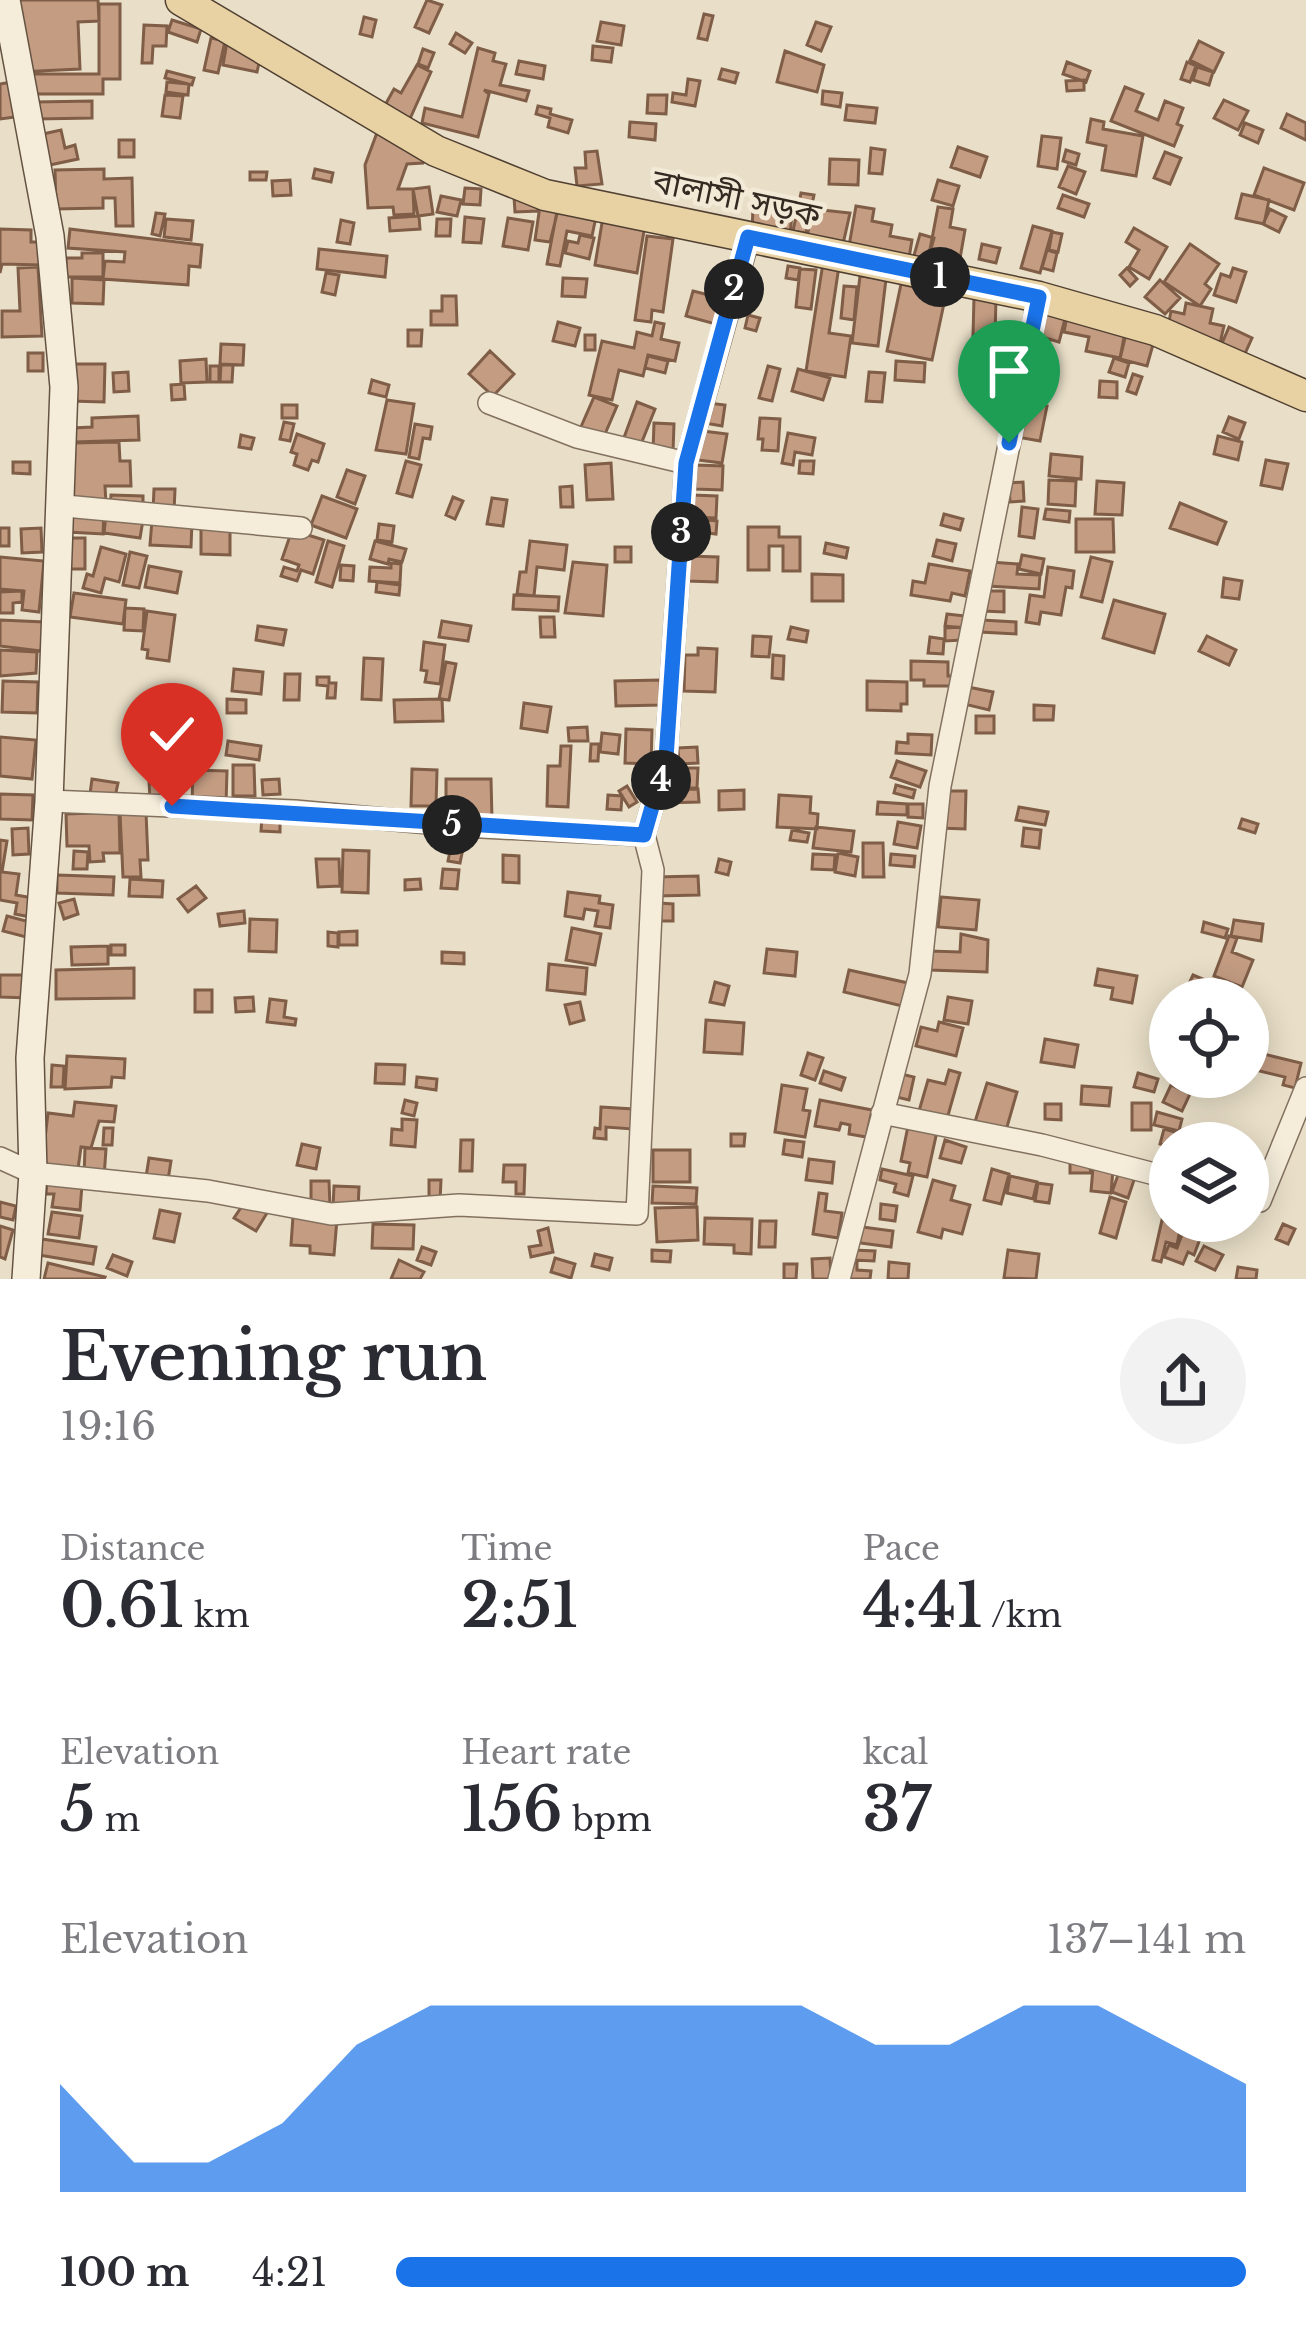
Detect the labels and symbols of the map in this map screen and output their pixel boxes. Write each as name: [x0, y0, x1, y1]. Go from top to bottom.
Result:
street label: বালাসী সড়ক: [648, 160, 825, 236]
pin: 1: [910, 247, 970, 307]
pin: 2: [704, 259, 764, 319]
pin: [958, 320, 1060, 443]
pin: 3: [651, 502, 711, 562]
pin: [121, 683, 223, 806]
pin: 4: [631, 750, 691, 810]
pin: 5: [422, 795, 482, 855]

